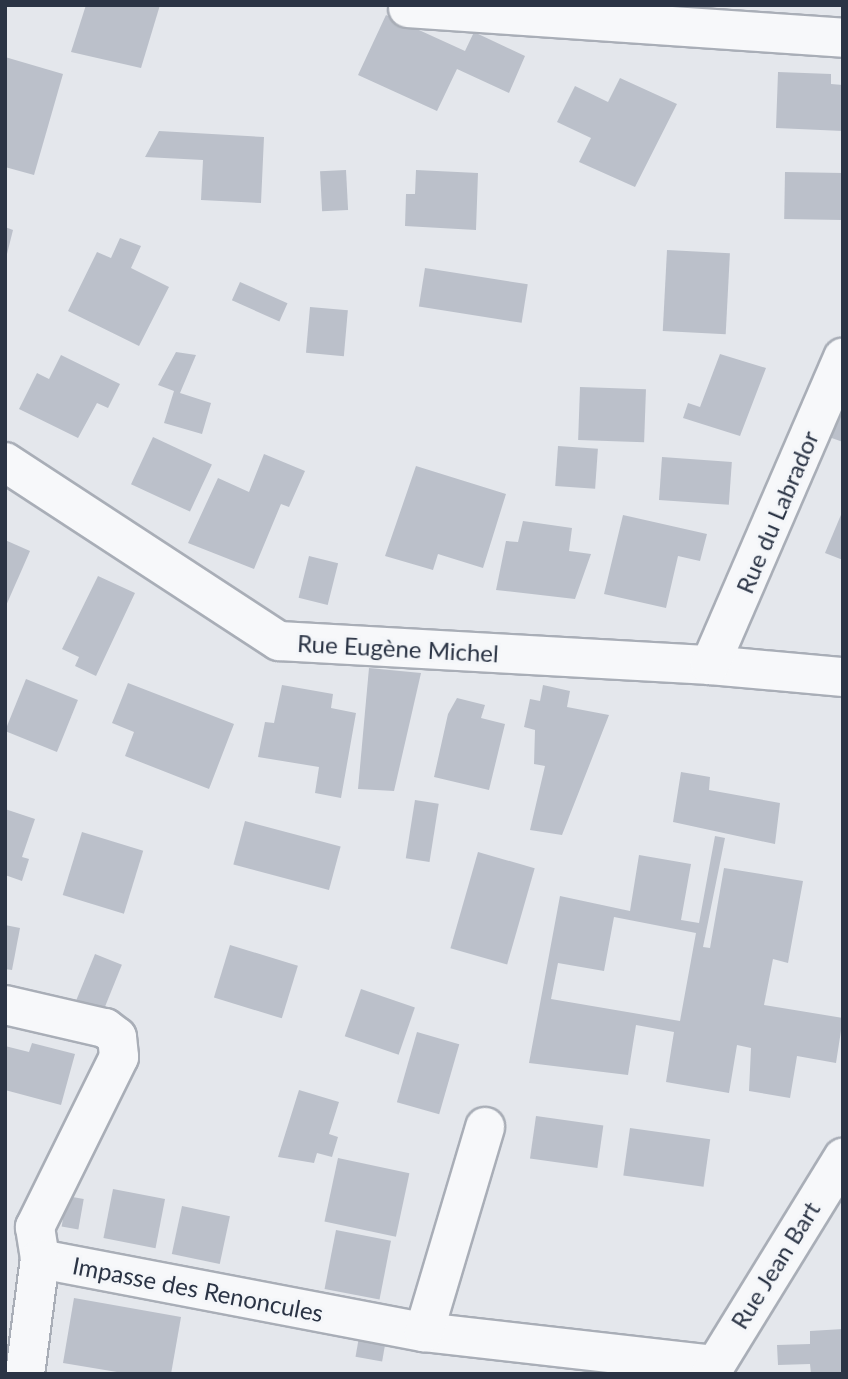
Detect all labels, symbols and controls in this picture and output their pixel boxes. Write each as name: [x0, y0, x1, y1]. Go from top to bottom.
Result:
street label: Rue du Labrador: [730, 426, 824, 598]
street label: Rue Eugène Michel: [297, 628, 499, 668]
street label: Rue Jean Bart: [724, 1196, 826, 1334]
street label: Impasse des Renoncules: [70, 1251, 326, 1327]

